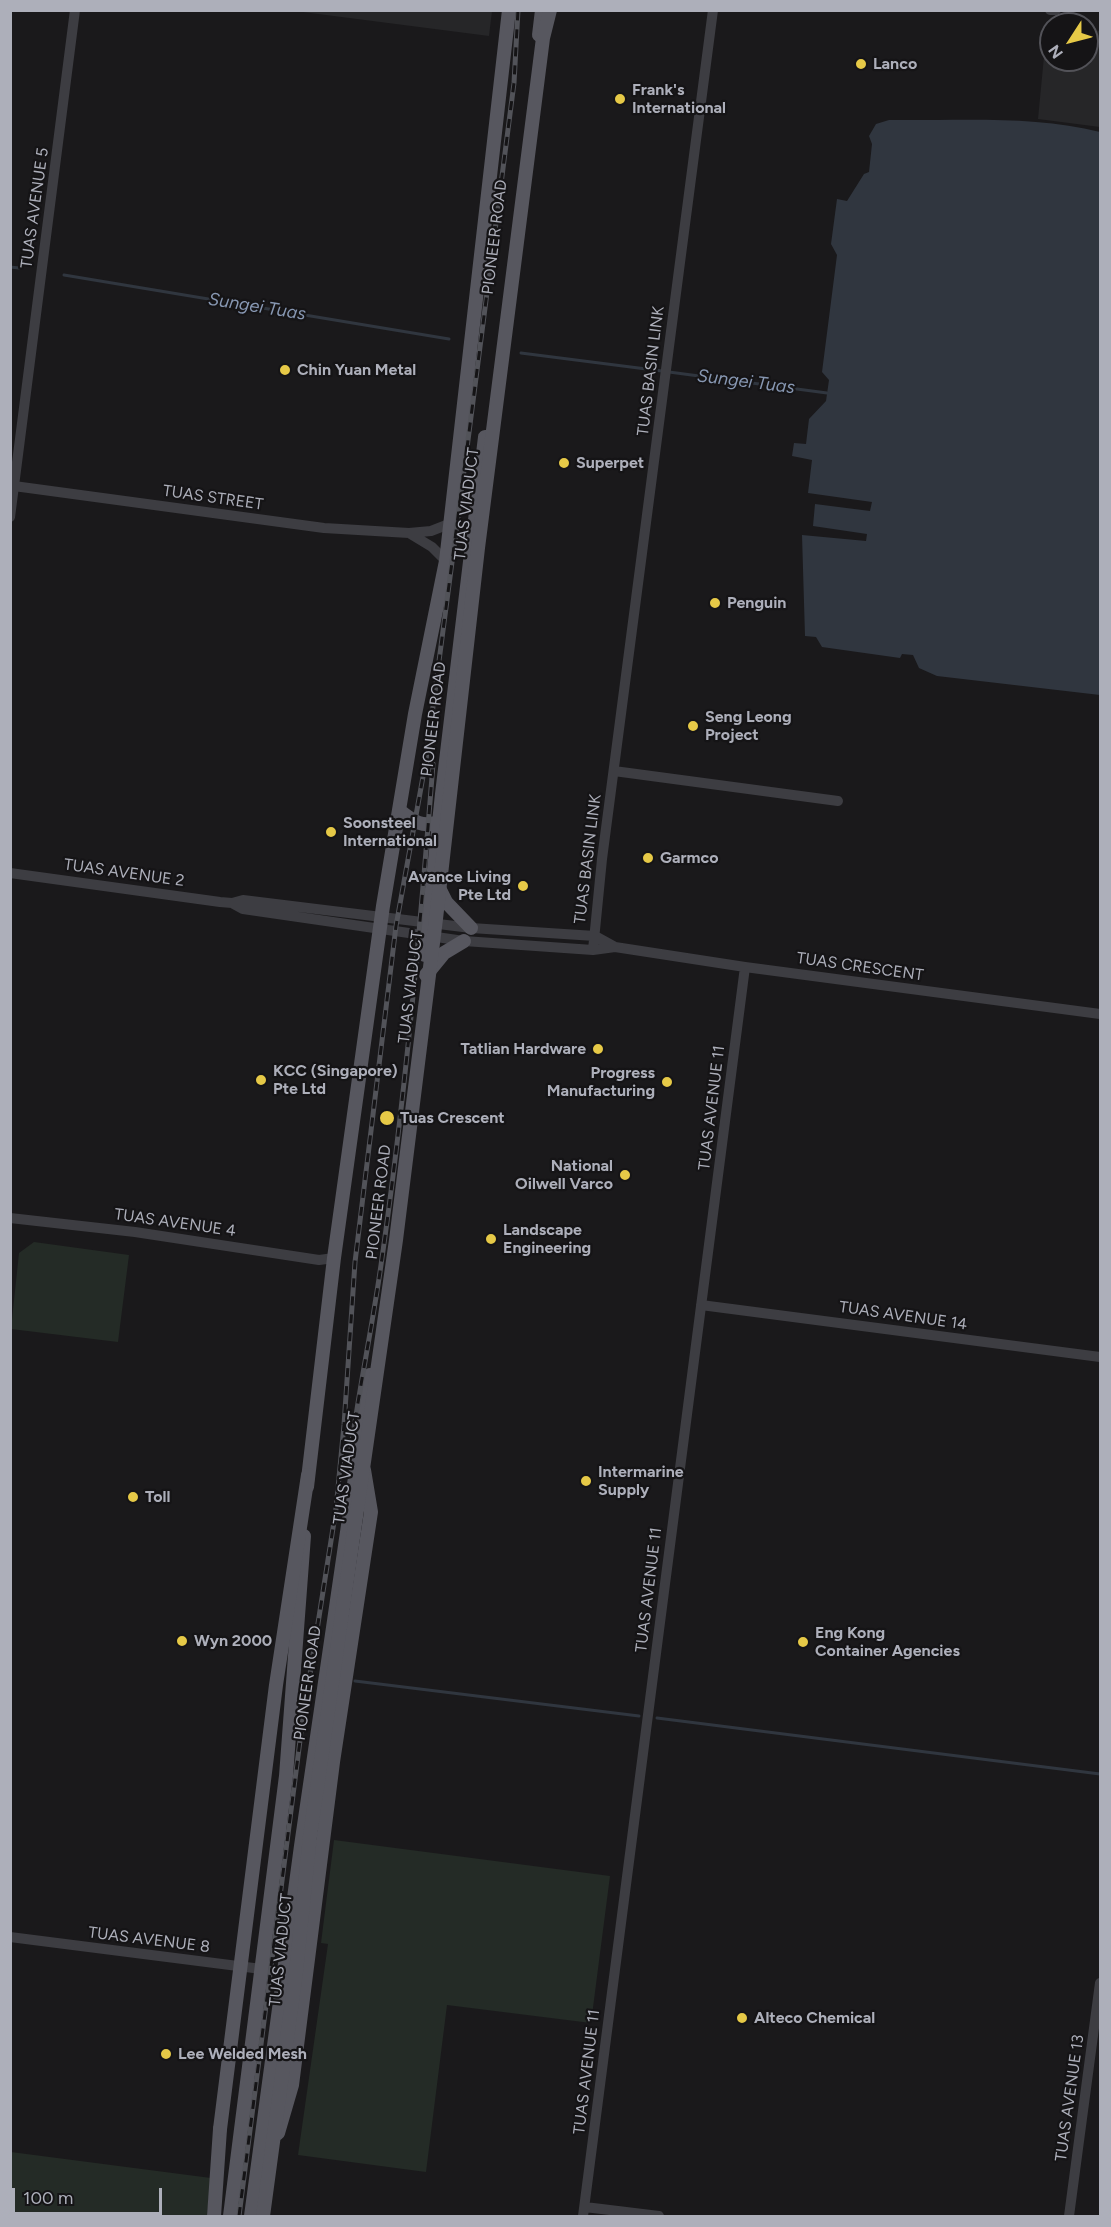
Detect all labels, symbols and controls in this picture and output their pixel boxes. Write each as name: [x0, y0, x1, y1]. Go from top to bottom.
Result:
north arrow: [1039, 12, 1099, 72]
text: N: [1044, 41, 1067, 62]
place label: Lanco: [873, 54, 917, 74]
marker: Lanco: [854, 57, 868, 71]
place label: Frank's International: [632, 80, 726, 118]
marker: Frank's International: [613, 92, 627, 106]
street label: TUAS AVENUE 5: [17, 146, 53, 270]
street label: PIONEER ROAD: [478, 178, 512, 296]
water label: Sungei Tuas: [207, 289, 307, 325]
street label: TUAS BASIN LINK: [634, 305, 668, 437]
place label: Chin Yuan Metal: [297, 360, 416, 380]
marker: Chin Yuan Metal: [278, 363, 292, 377]
water label: Sungei Tuas: [696, 365, 796, 399]
street label: TUAS VIADUCT: [451, 446, 483, 562]
place label: Superpet: [576, 453, 644, 473]
marker: Superpet: [557, 456, 571, 470]
street label: TUAS STREET: [162, 481, 264, 515]
place label: Penguin: [727, 593, 786, 613]
marker: Penguin: [708, 596, 722, 610]
street label: PIONEER ROAD: [417, 660, 451, 778]
place label: Seng Leong Project: [705, 707, 792, 745]
marker: Seng Leong Project: [686, 719, 700, 733]
street label: TUAS BASIN LINK: [571, 793, 605, 925]
place label: Soonsteel International: [343, 813, 437, 851]
marker: Soonsteel International: [324, 825, 338, 839]
place label: Garmco: [660, 848, 718, 868]
marker: Garmco: [641, 851, 655, 865]
street label: TUAS AVENUE 2: [62, 855, 186, 891]
place label: Avance Living Pte Ltd: [408, 867, 511, 905]
marker: Avance Living Pte Ltd: [516, 879, 530, 893]
street label: TUAS VIADUCT: [395, 929, 427, 1045]
street label: TUAS CRESCENT: [795, 949, 925, 985]
place label: Tatlian Hardware: [461, 1039, 586, 1059]
marker: Tatlian Hardware: [591, 1042, 605, 1056]
street label: TUAS AVENUE 11: [695, 1044, 729, 1172]
place label: KCC (Singapore) Pte Ltd: [273, 1061, 398, 1099]
place label: Progress Manufacturing: [547, 1063, 655, 1101]
marker: KCC (Singapore) Pte Ltd: [254, 1073, 268, 1087]
marker: Progress Manufacturing: [660, 1075, 674, 1089]
place label: Tuas Crescent: [400, 1108, 505, 1128]
marker: Tuas Crescent: [378, 1109, 396, 1127]
street label: PIONEER ROAD: [362, 1143, 396, 1261]
place label: National Oilwell Varco: [515, 1156, 613, 1194]
marker: National Oilwell Varco: [618, 1168, 632, 1182]
street label: TUAS AVENUE 4: [113, 1205, 237, 1241]
place label: Landscape Engineering: [503, 1220, 591, 1258]
marker: Landscape Engineering: [484, 1232, 498, 1246]
street label: TUAS AVENUE 14: [838, 1298, 968, 1334]
street label: TUAS VIADUCT: [330, 1410, 364, 1526]
place label: Intermarine Supply: [598, 1462, 684, 1500]
marker: Intermarine Supply: [579, 1474, 593, 1488]
place label: Toll: [145, 1487, 170, 1507]
marker: Toll: [126, 1490, 140, 1504]
street label: TUAS AVENUE 11: [632, 1526, 666, 1654]
place label: Eng Kong Container Agencies: [815, 1623, 960, 1661]
street label: PIONEER ROAD: [290, 1624, 326, 1742]
place label: Wyn 2000: [194, 1631, 272, 1651]
marker: Wyn 2000: [175, 1634, 189, 1648]
marker: Eng Kong Container Agencies: [796, 1635, 810, 1649]
street label: TUAS VIADUCT: [266, 1892, 296, 2008]
street label: TUAS AVENUE 8: [87, 1923, 211, 1957]
street label: TUAS AVENUE 11: [570, 2008, 604, 2136]
place label: Alteco Chemical: [754, 2008, 875, 2028]
marker: Alteco Chemical: [735, 2011, 749, 2025]
street label: TUAS AVENUE 13: [1052, 2033, 1088, 2163]
place label: Lee Welded Mesh: [178, 2044, 307, 2064]
marker: Lee Welded Mesh: [159, 2047, 173, 2061]
scale bar: [15, 2176, 165, 2214]
text: 100 m: [23, 2187, 73, 2209]

